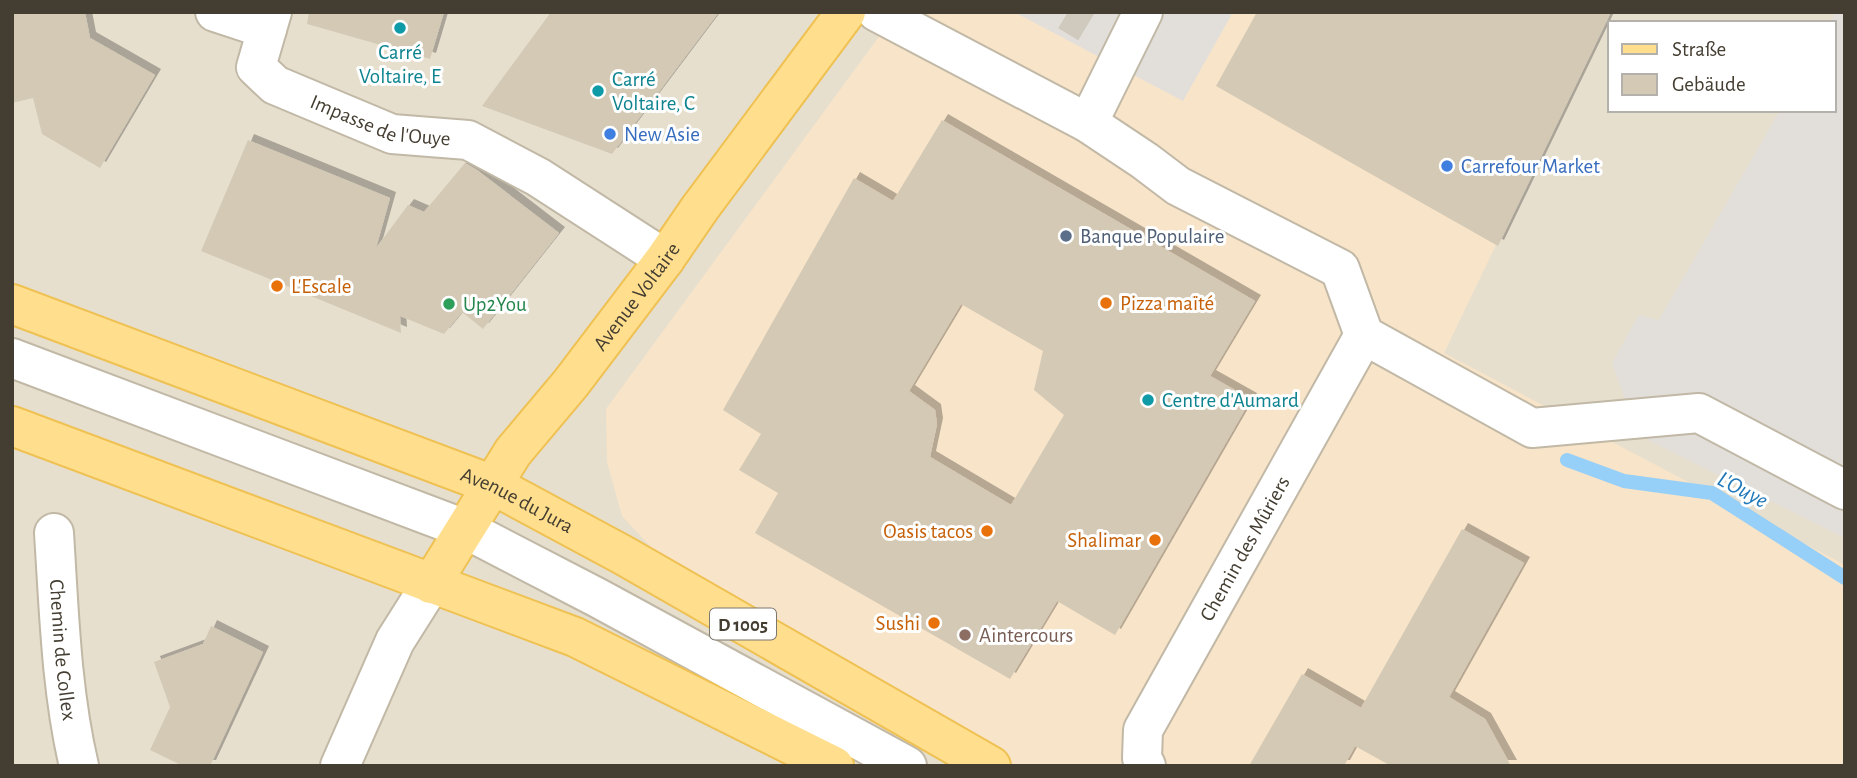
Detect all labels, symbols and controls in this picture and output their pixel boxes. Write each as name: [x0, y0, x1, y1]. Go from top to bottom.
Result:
marker: Carré Voltaire, E: [392, 20, 408, 36]
legend: [1608, 21, 1836, 112]
text: Straße: [1672, 39, 1726, 60]
place label: Carré Voltaire, E: [359, 42, 441, 87]
place label: Carré Voltaire, C: [612, 69, 695, 114]
text: Gebäude: [1672, 74, 1746, 95]
marker: Carré Voltaire, C: [590, 83, 606, 99]
street label: Impasse de l'Ouye: [307, 91, 451, 150]
place label: New Asie: [624, 124, 700, 145]
marker: New Asie: [602, 126, 618, 142]
place label: Carrefour Market: [1461, 156, 1600, 177]
marker: Carrefour Market: [1439, 158, 1455, 174]
place label: Banque Populaire: [1080, 226, 1224, 247]
marker: Banque Populaire: [1058, 228, 1074, 244]
street label: Avenue Voltaire: [590, 239, 684, 355]
place label: L'Escale: [291, 276, 352, 297]
marker: L'Escale: [269, 278, 285, 294]
place label: Pizza maïté: [1120, 293, 1214, 314]
place label: Up2You: [463, 294, 527, 315]
marker: Pizza maïté: [1098, 295, 1114, 311]
marker: Up2You: [441, 296, 457, 312]
place label: Centre d'Aumard: [1162, 390, 1299, 411]
marker: Centre d'Aumard: [1140, 392, 1156, 408]
street label: Avenue du Jura: [458, 464, 577, 537]
water label: L'Ouye: [1713, 468, 1771, 513]
street label: Chemin des Mûriers: [1196, 473, 1294, 625]
place label: Oasis tacos: [883, 521, 973, 542]
marker: Oasis tacos: [979, 523, 995, 539]
place label: Shalimar: [1067, 530, 1141, 551]
marker: Shalimar: [1147, 532, 1163, 548]
street label: Chemin de Collex: [46, 578, 80, 722]
road number: D 1005: [710, 608, 776, 639]
place label: Sushi: [876, 613, 920, 634]
marker: Sushi: [926, 615, 942, 631]
place label: Aintercours: [979, 625, 1073, 646]
marker: Aintercours: [957, 627, 973, 643]

